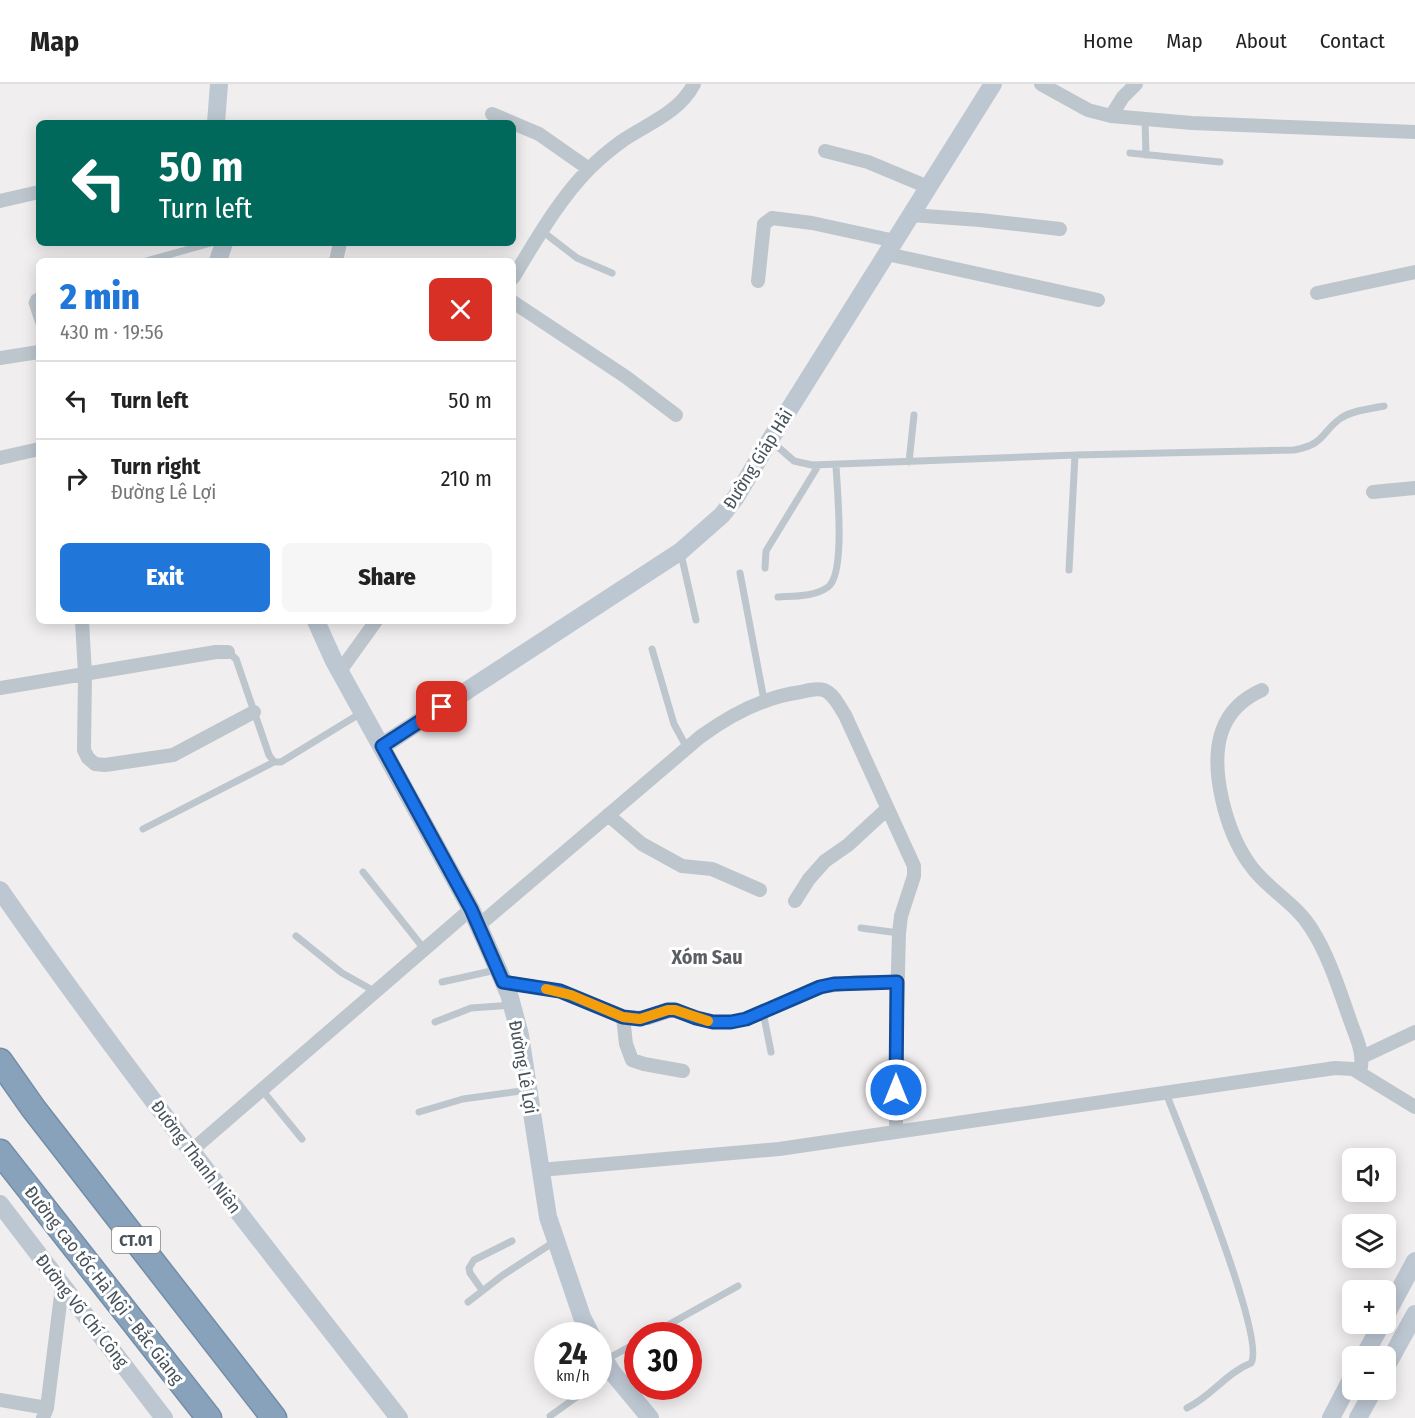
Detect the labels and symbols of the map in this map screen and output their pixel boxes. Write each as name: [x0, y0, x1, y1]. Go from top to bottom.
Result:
street label: Đường Giáp Hải: [718, 405, 798, 513]
pin: [416, 681, 467, 732]
district label: Xóm Sau: [670, 945, 743, 969]
street label: Đường Lê Lợi: [504, 1018, 542, 1116]
position arrow: [864, 1058, 928, 1122]
street label: Đường Thanh Niên: [146, 1096, 246, 1218]
street label: Đường cao tốc Hà Nội - Bắc Giang: [20, 1181, 189, 1389]
road number: CT.01: [112, 1227, 160, 1253]
street label: Đường Võ Chí Công: [31, 1250, 133, 1373]
speed limit sign: 30: [624, 1322, 702, 1400]

